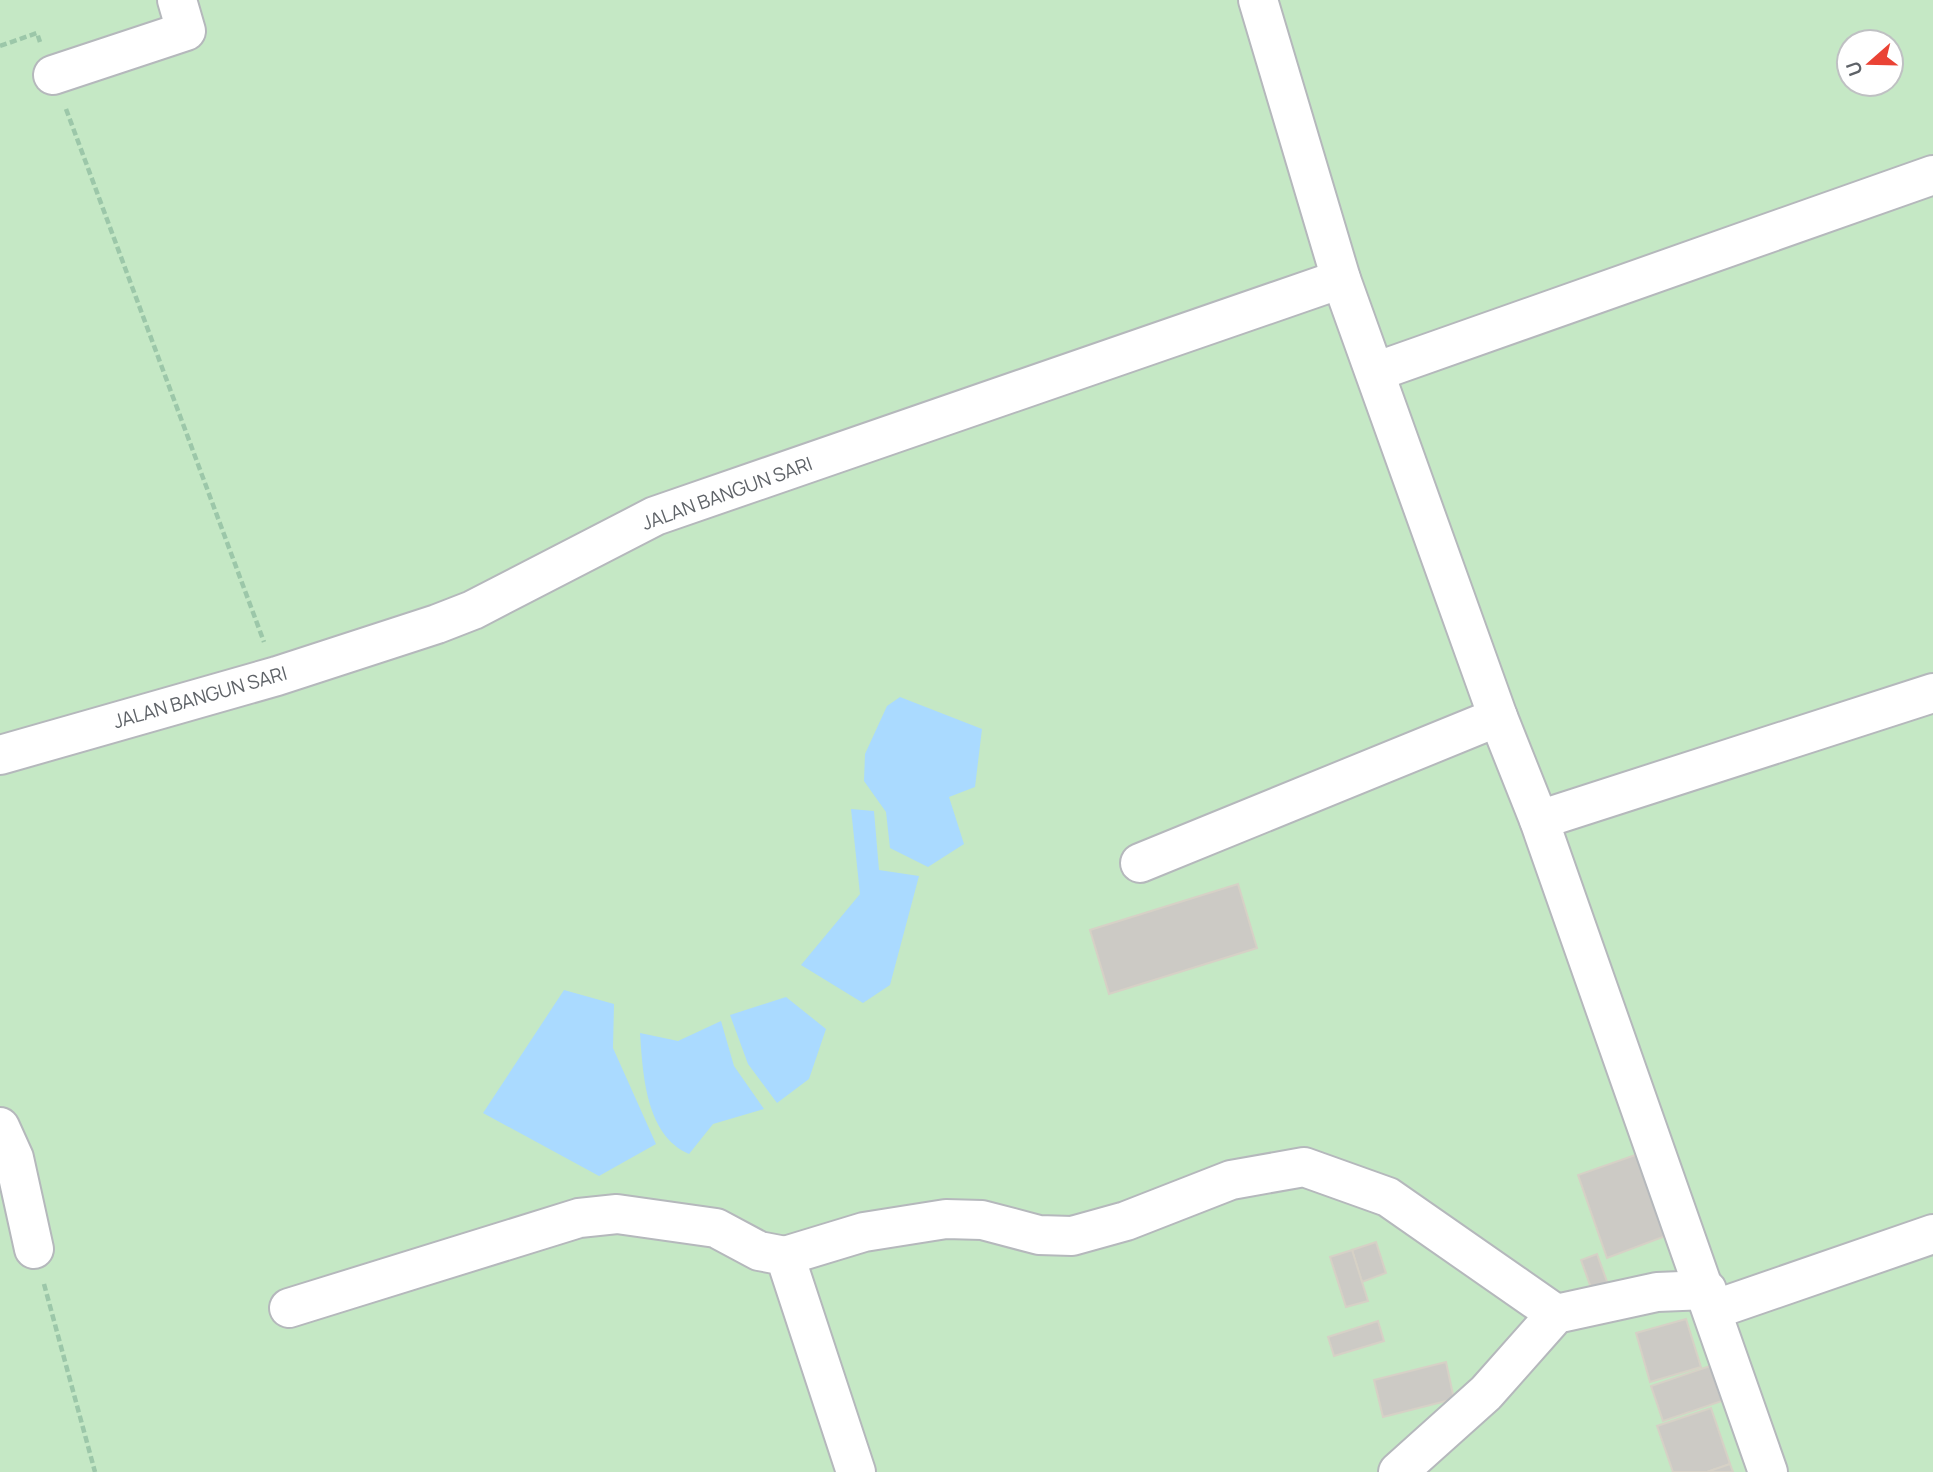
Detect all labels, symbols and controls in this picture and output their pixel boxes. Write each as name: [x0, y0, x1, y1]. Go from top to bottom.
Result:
north arrow: [1835, 28, 1905, 98]
text: U: [1839, 58, 1869, 80]
street label: JALAN BANGUN SARI: [638, 450, 816, 536]
street label: JALAN BANGUN SARI: [110, 660, 290, 734]

